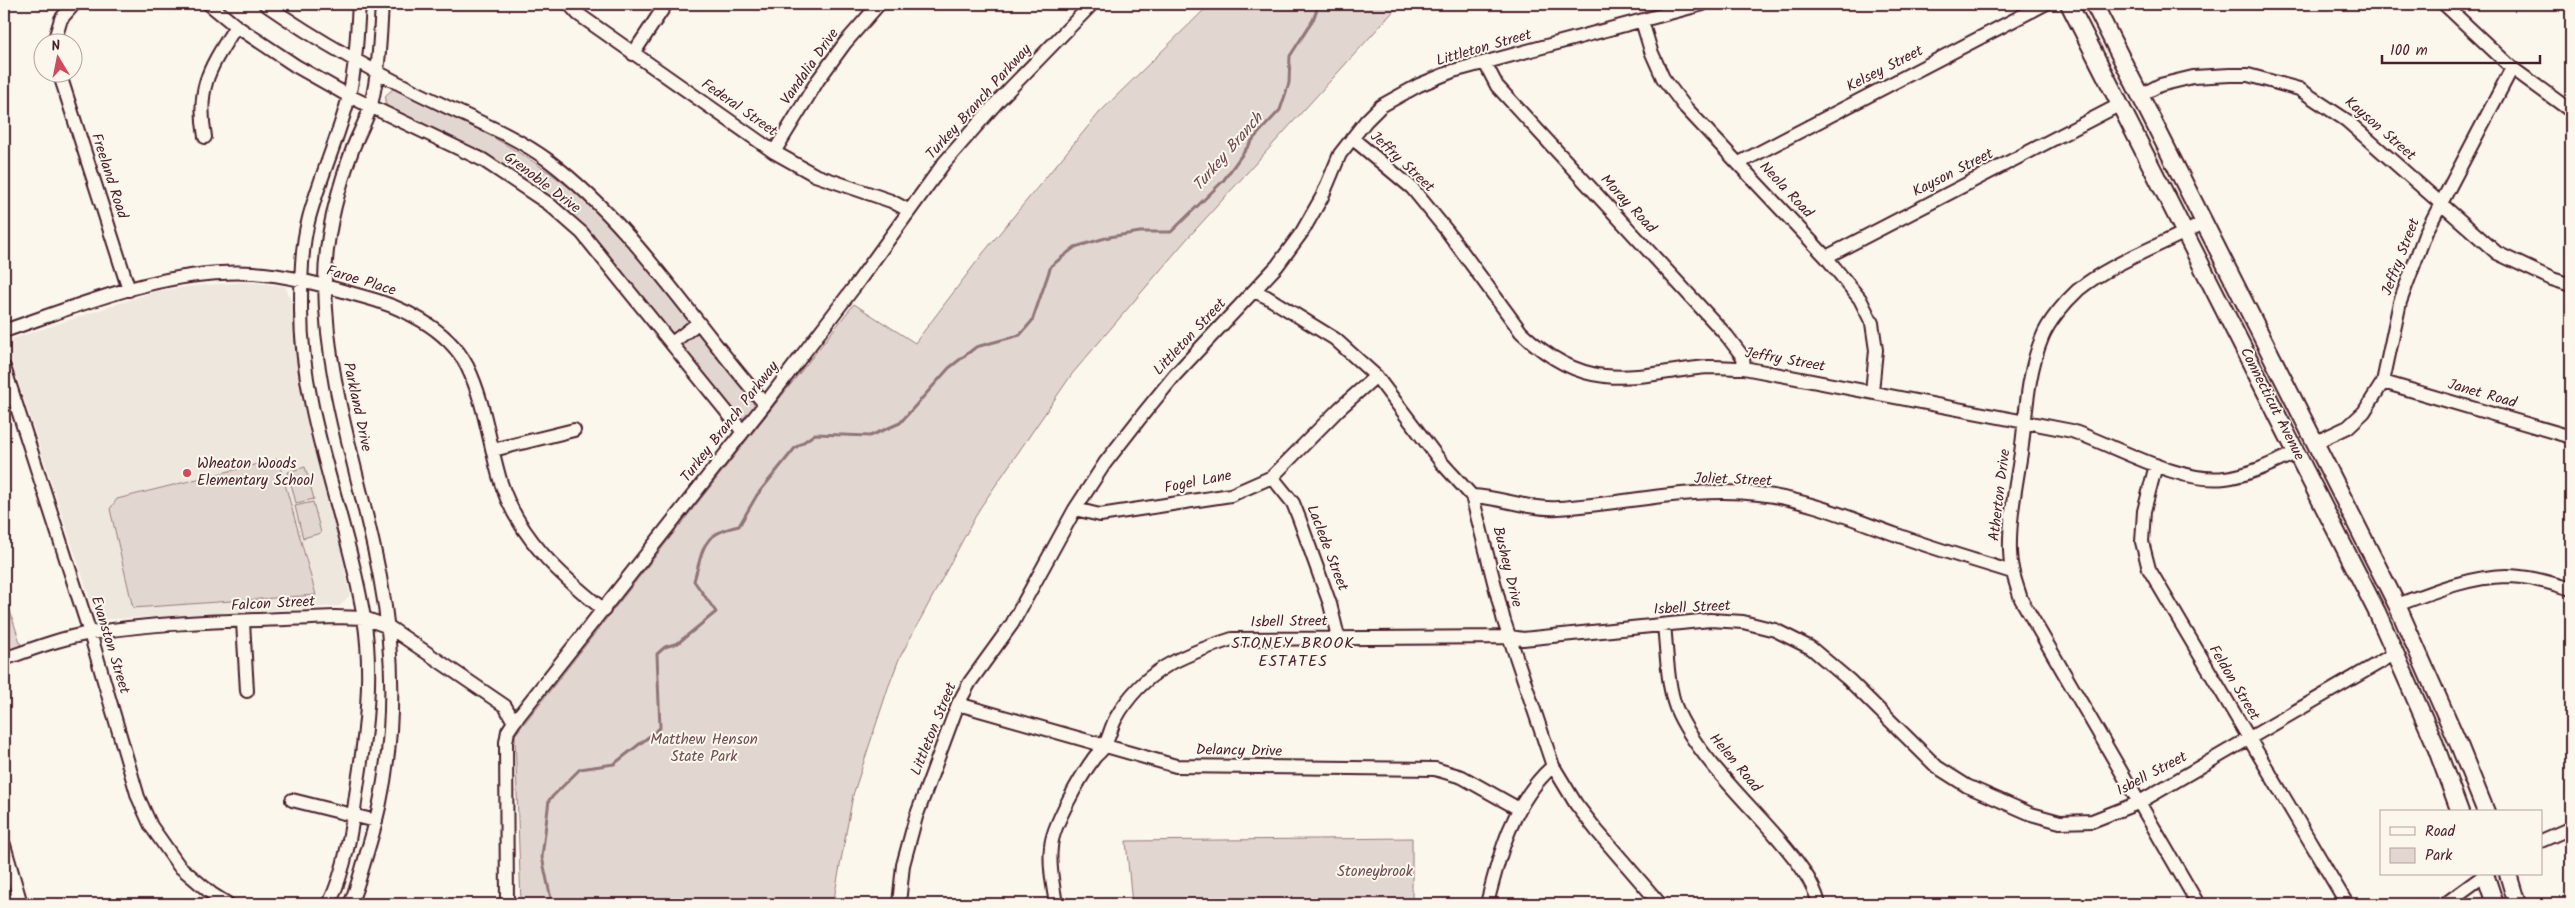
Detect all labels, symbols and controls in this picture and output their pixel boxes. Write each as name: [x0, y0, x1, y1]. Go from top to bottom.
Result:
street label: Vandalia Drive: [775, 23, 846, 110]
street label: Littleton Street: [1433, 23, 1535, 73]
north arrow: [32, 32, 82, 82]
scale bar: [2382, 32, 2540, 64]
text: N: [50, 35, 62, 58]
street label: Turkey Branch Parkway: [920, 38, 1038, 165]
street label: Kelsey Street: [1842, 39, 1928, 99]
text: 100 m: [2390, 39, 2428, 63]
street label: Federal Street: [696, 73, 782, 143]
street label: Kayson Street: [2339, 91, 2421, 167]
water label: Turkey Branch: [1187, 106, 1270, 197]
street label: Jeffry Street: [1364, 126, 1440, 199]
street label: Freeland Road: [84, 130, 134, 222]
street label: Kayson Street: [1908, 142, 1998, 204]
street label: Grenoble Drive: [498, 146, 586, 220]
street label: Neola Road: [1753, 156, 1819, 224]
street label: Moray Road: [1594, 169, 1662, 240]
street label: Jeffry Street: [2375, 215, 2427, 299]
street label: Faroe Place: [323, 259, 399, 303]
street label: Littleton Street: [1148, 293, 1232, 381]
street label: Jeffry Street: [1743, 341, 1827, 379]
street label: Connecticut Avenue: [2233, 343, 2311, 465]
street label: Turkey Branch Parkway: [675, 355, 786, 488]
street label: Parkland Drive: [336, 360, 378, 454]
street label: Janet Road: [2445, 373, 2520, 415]
street label: Atherton Drive: [1982, 447, 2018, 542]
place label: Wheaton Woods Elementary School: [197, 452, 314, 493]
street label: Fogel Lane: [1162, 464, 1234, 500]
marker: Wheaton Woods Elementary School: [181, 467, 193, 479]
street label: Joliet Street: [1694, 467, 1772, 493]
street label: Laclede Street: [1300, 501, 1355, 595]
street label: Bushey Drive: [1485, 524, 1529, 610]
street label: Falcon Street: [230, 590, 316, 618]
street label: Evanston Street: [84, 593, 136, 697]
street label: Isbell Street: [1653, 594, 1731, 622]
street label: Isbell Street: [1250, 609, 1328, 635]
district label: STONEY BROOK ESTATES: [1231, 631, 1355, 674]
street label: Feldon Street: [2202, 641, 2266, 726]
street label: Littleton Street: [904, 679, 964, 779]
park label: Matthew Henson State Park: [650, 728, 758, 769]
street label: Helen Road: [1703, 728, 1767, 798]
street label: Delancy Drive: [1196, 738, 1283, 764]
street label: Isbell Street: [2112, 745, 2192, 803]
legend: [2380, 810, 2542, 876]
text: Road: [2425, 820, 2456, 844]
text: Park: [2425, 844, 2453, 868]
park label: Stoneybrook: [1337, 860, 1414, 884]

